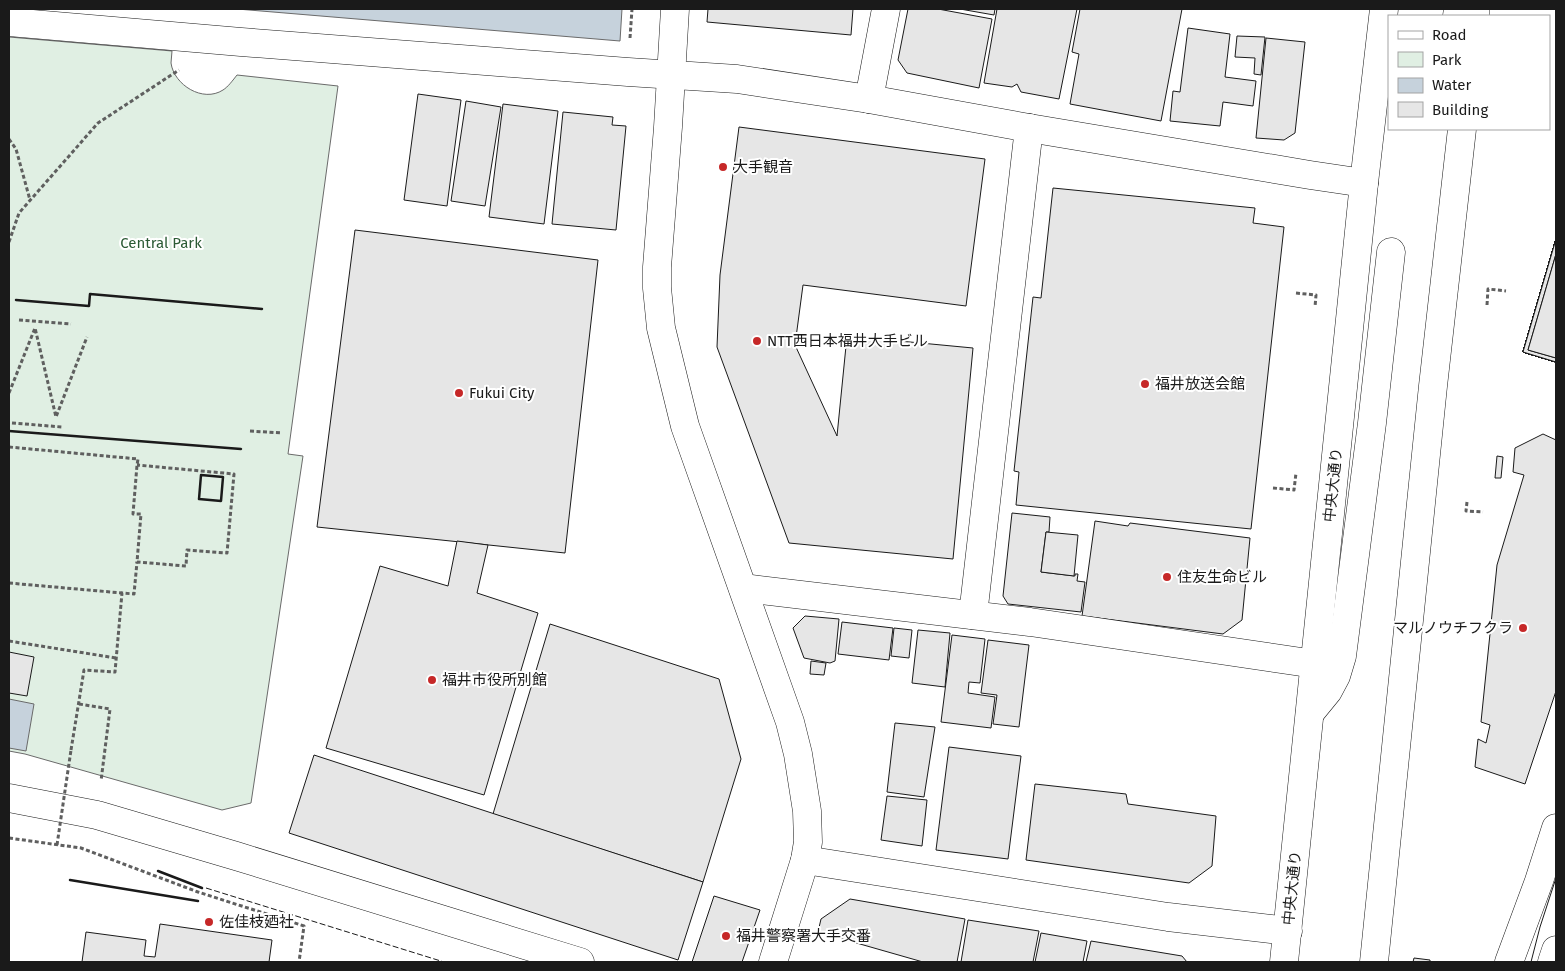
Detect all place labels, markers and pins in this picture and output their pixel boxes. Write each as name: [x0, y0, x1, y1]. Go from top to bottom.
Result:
place label: 大手観音: [733, 158, 793, 176]
marker: 大手観音: [717, 161, 729, 173]
place label: NTT西日本福井大手ビル: [767, 332, 928, 350]
marker: NTT西日本福井大手ビル: [751, 335, 763, 347]
place label: 福井放送会館: [1155, 375, 1245, 393]
marker: 福井放送会館: [1139, 378, 1151, 390]
place label: Fukui City: [469, 384, 535, 402]
marker: Fukui City: [453, 387, 465, 399]
place label: 住友生命ビル: [1177, 568, 1267, 586]
marker: 住友生命ビル: [1161, 571, 1173, 583]
place label: マルノウチフクラ: [1393, 619, 1513, 637]
marker: マルノウチフクラ: [1517, 622, 1529, 634]
place label: 福井市役所別館: [442, 671, 547, 689]
marker: 福井市役所別館: [426, 674, 438, 686]
place label: 佐佳枝廼社: [219, 913, 294, 931]
marker: 佐佳枝廼社: [203, 916, 215, 928]
place label: 福井警察署大手交番: [736, 927, 871, 945]
marker: 福井警察署大手交番: [720, 930, 732, 942]

